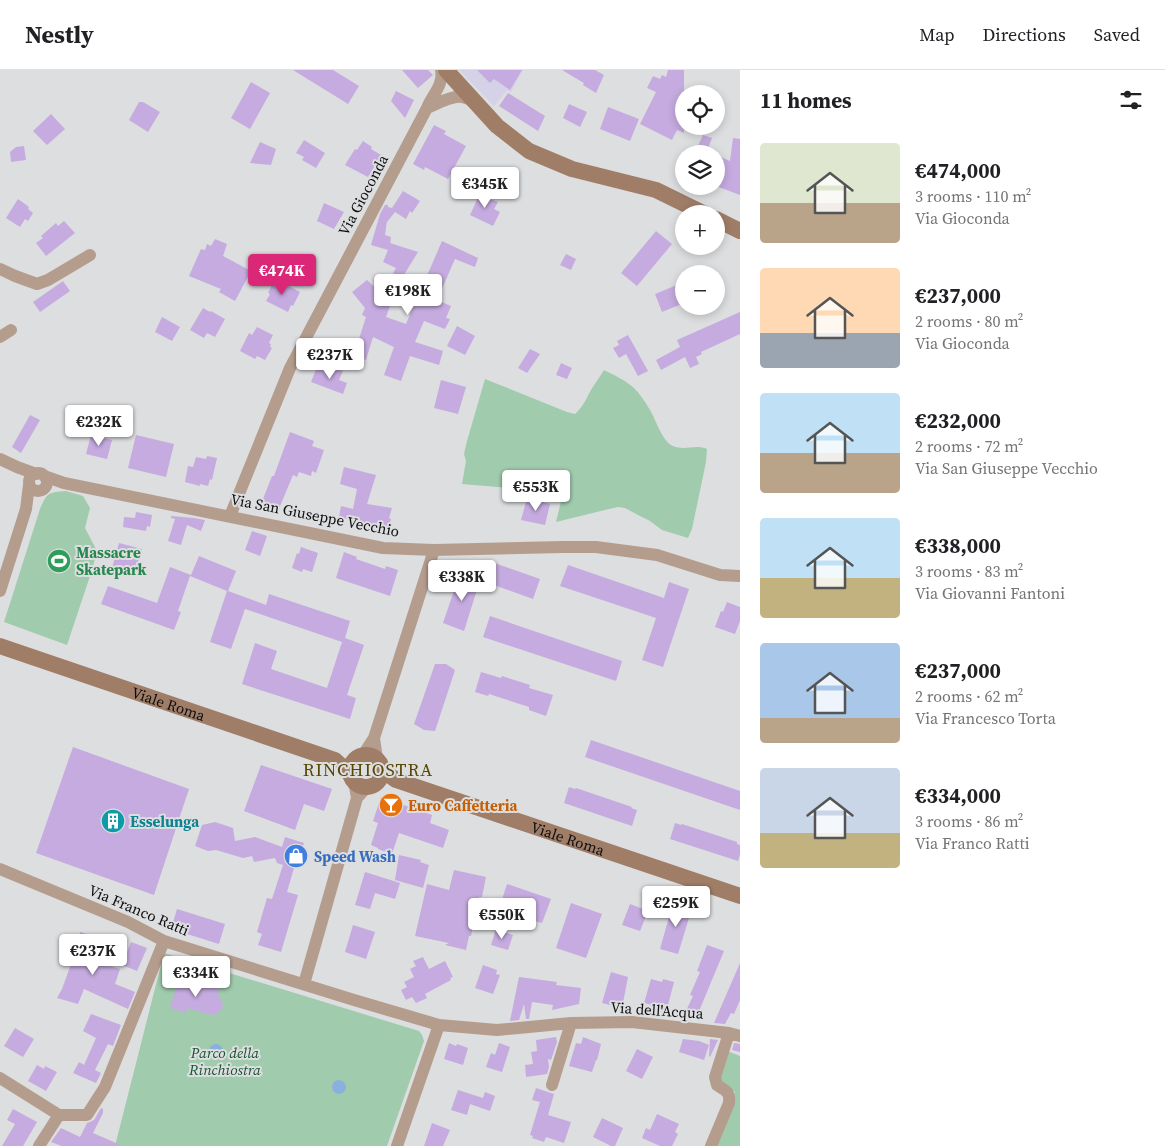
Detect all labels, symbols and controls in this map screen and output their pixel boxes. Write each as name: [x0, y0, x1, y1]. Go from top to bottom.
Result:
text: Nestly: [25, 18, 94, 51]
text: Map: [919, 22, 955, 47]
text: Directions: [983, 22, 1066, 47]
text: Saved: [1094, 22, 1140, 47]
map controls: [675, 85, 725, 315]
button: locate: [675, 85, 725, 135]
text: 11 homes: [760, 86, 852, 115]
icon: filters: [1117, 86, 1145, 114]
button: layers: [675, 145, 725, 195]
street label: Via Gioconda: [333, 151, 393, 239]
text: €474,000: [915, 156, 1001, 185]
icon: home: [800, 163, 860, 223]
pin: €345K: [450, 166, 520, 209]
text: €345K: [462, 172, 508, 194]
text: 3 rooms · 110 m²: [915, 185, 1031, 207]
button: +: [675, 205, 725, 255]
text: Via Gioconda: [915, 207, 1010, 229]
pin: €474K: [247, 254, 317, 296]
text: €474K: [259, 259, 305, 281]
button: −: [675, 265, 725, 315]
pin: €198K: [373, 274, 443, 316]
text: €198K: [385, 279, 431, 301]
text: €237,000: [915, 281, 1001, 310]
icon: home: [800, 288, 860, 348]
text: 2 rooms · 80 m²: [915, 310, 1023, 332]
text: Via Gioconda: [915, 332, 1010, 354]
pin: €237K: [295, 338, 365, 380]
text: €237K: [307, 343, 353, 365]
pin: €232K: [64, 404, 134, 447]
text: €232,000: [915, 406, 1001, 435]
text: €232K: [76, 410, 122, 432]
icon: home: [800, 413, 860, 473]
text: 2 rooms · 72 m²: [915, 435, 1023, 457]
text: Via San Giuseppe Vecchio: [915, 457, 1098, 479]
pin: €553K: [501, 470, 571, 512]
text: €553K: [513, 475, 559, 497]
street label: Via San Giuseppe Vecchio: [229, 488, 401, 542]
text: €338,000: [915, 531, 1001, 560]
icon: home: [800, 538, 860, 598]
place label: Massacre Skatepark: [76, 542, 147, 580]
sports icon: Massacre Skatepark: [46, 548, 72, 574]
pin: €338K: [427, 560, 497, 602]
text: 3 rooms · 83 m²: [915, 560, 1023, 582]
text: €338K: [439, 565, 485, 587]
text: Via Giovanni Fantoni: [915, 582, 1065, 604]
text: €237,000: [915, 656, 1001, 685]
icon: home: [800, 663, 860, 723]
street label: Viale Roma: [129, 681, 208, 726]
text: 2 rooms · 62 m²: [915, 685, 1023, 707]
text: Via Francesco Torta: [915, 707, 1056, 729]
district label: RINCHIOSTRA: [303, 757, 433, 782]
text: €334,000: [915, 781, 1001, 810]
icon: home: [800, 788, 860, 848]
bar icon: Euro Caffetteria: [378, 792, 404, 818]
place label: Euro Caffetteria: [408, 795, 518, 816]
building icon: Esselunga: [100, 808, 126, 834]
text: 3 rooms · 86 m²: [915, 810, 1023, 832]
place label: Esselunga: [130, 811, 200, 832]
street label: Viale Roma: [528, 816, 608, 860]
text: Via Franco Ratti: [915, 832, 1029, 854]
shop icon: Speed Wash: [283, 843, 309, 869]
place label: Speed Wash: [314, 846, 396, 867]
street label: Via Franco Ratti: [86, 879, 192, 941]
pin: €259K: [641, 886, 711, 928]
text: €259K: [653, 891, 699, 913]
pin: €550K: [467, 898, 537, 940]
text: €550K: [479, 903, 525, 925]
pin: €237K: [58, 934, 128, 976]
text: €237K: [70, 939, 116, 961]
pin: €334K: [161, 956, 231, 998]
text: €334K: [173, 961, 219, 983]
street label: Via dell'Acqua: [610, 996, 705, 1024]
park label: Parco della Rinchiostra: [188, 1042, 261, 1080]

